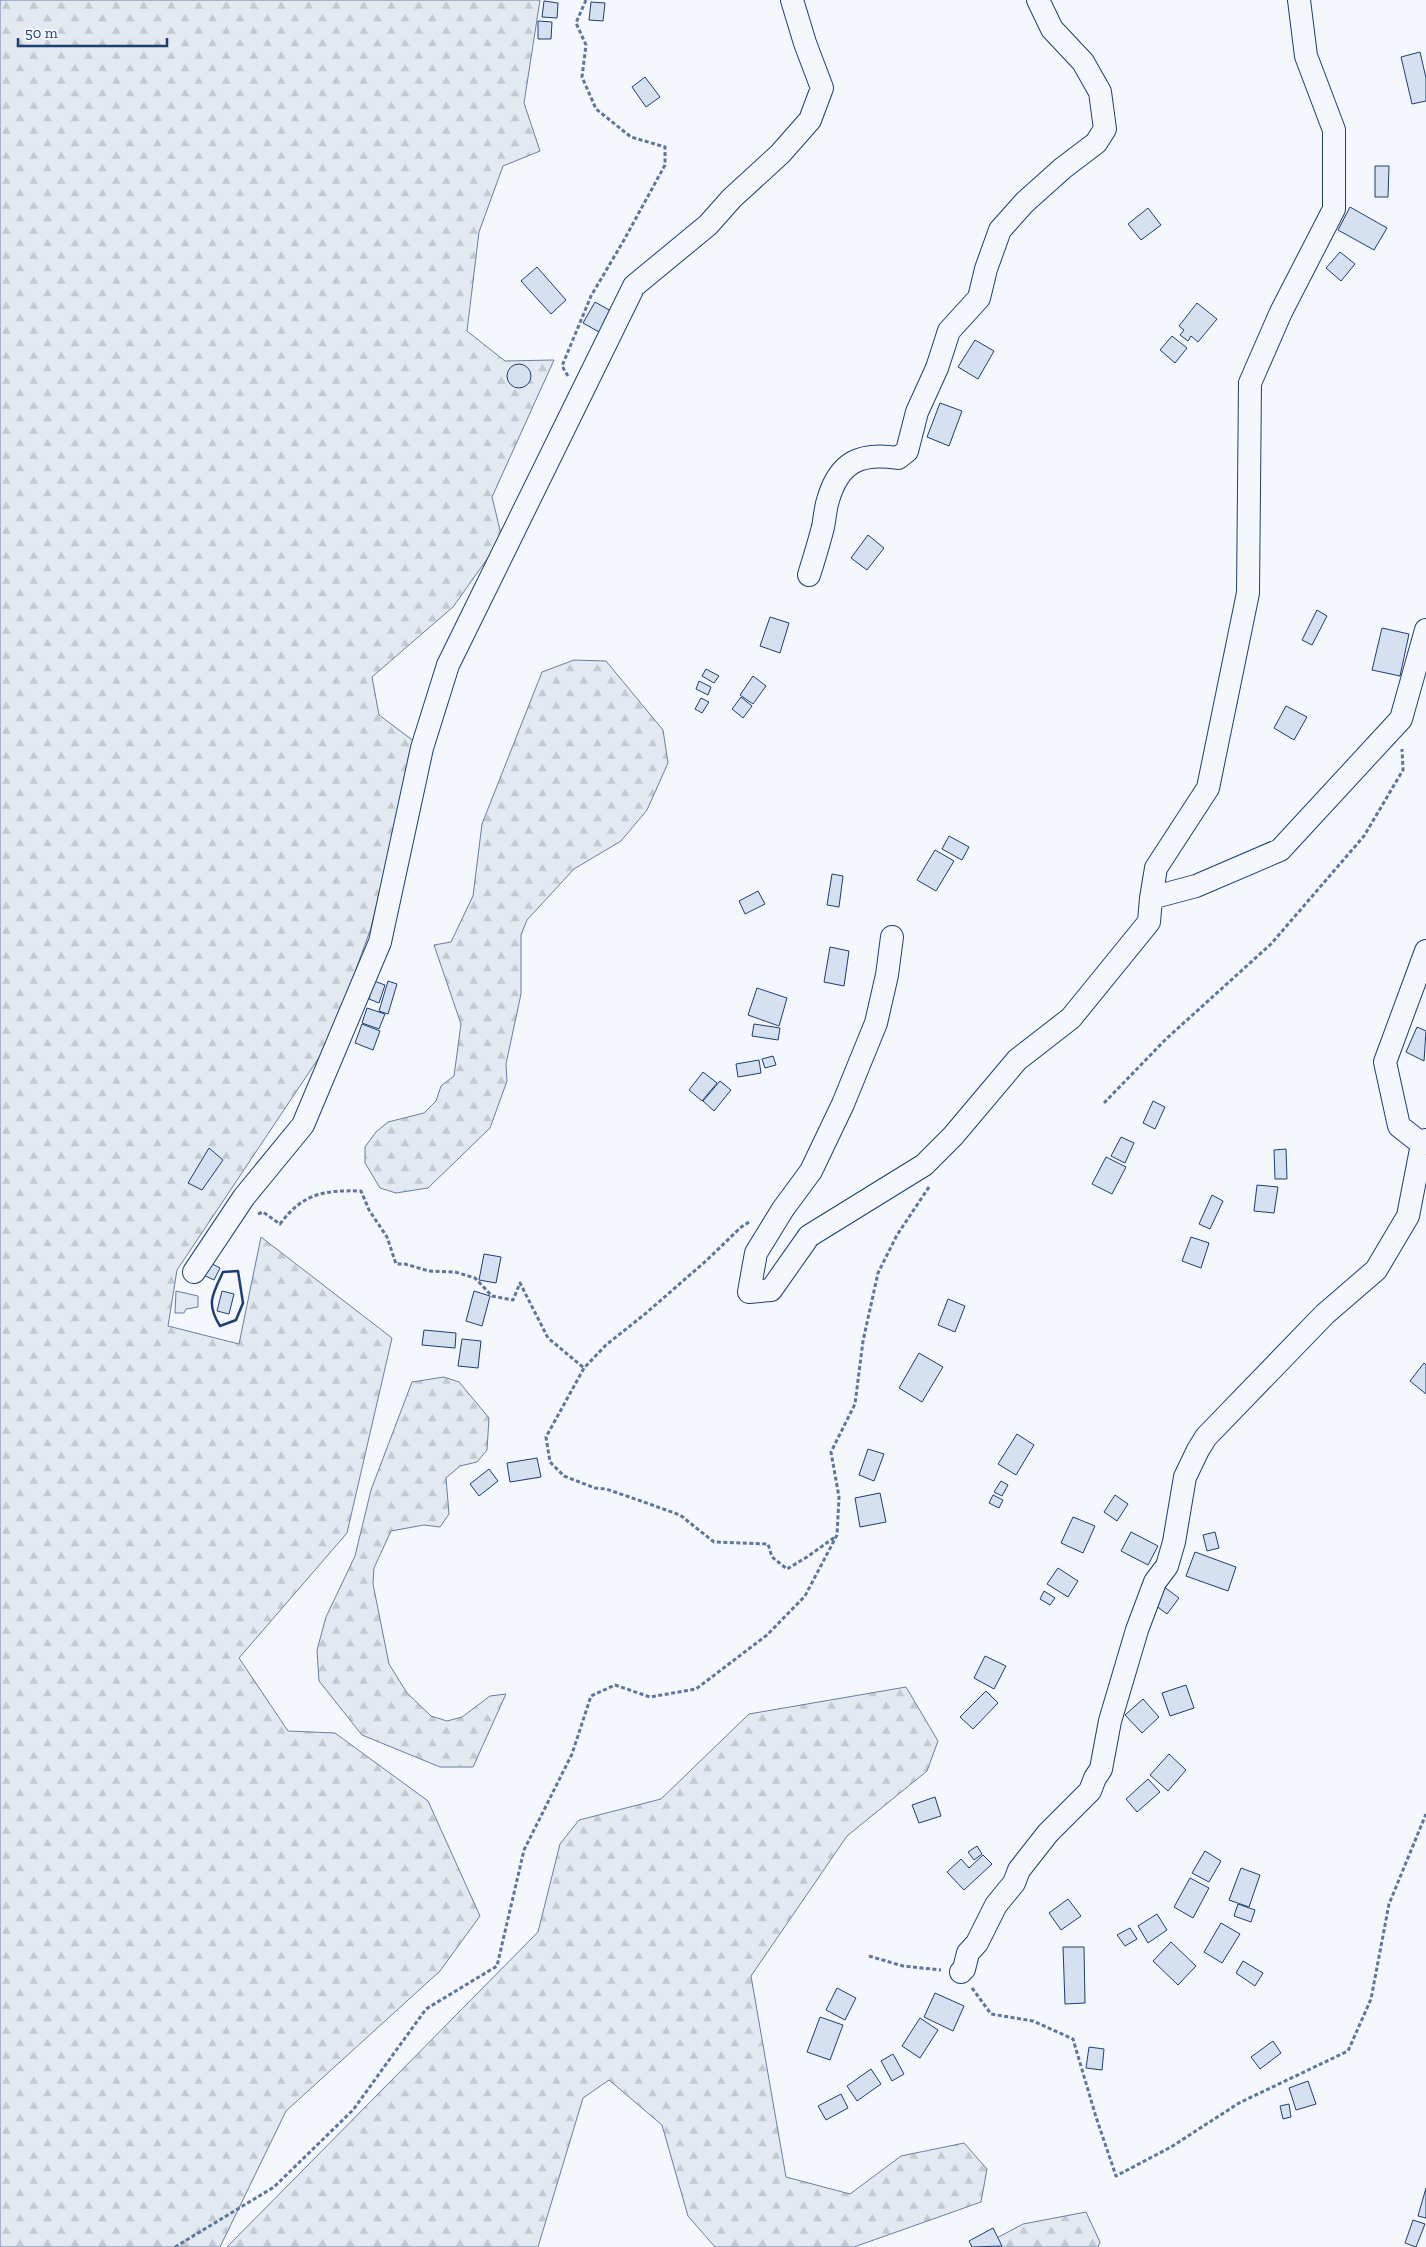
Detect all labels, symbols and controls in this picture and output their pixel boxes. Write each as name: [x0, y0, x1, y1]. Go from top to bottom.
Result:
scale bar: [18, 15, 166, 47]
text: 50 m: [25, 24, 58, 42]

